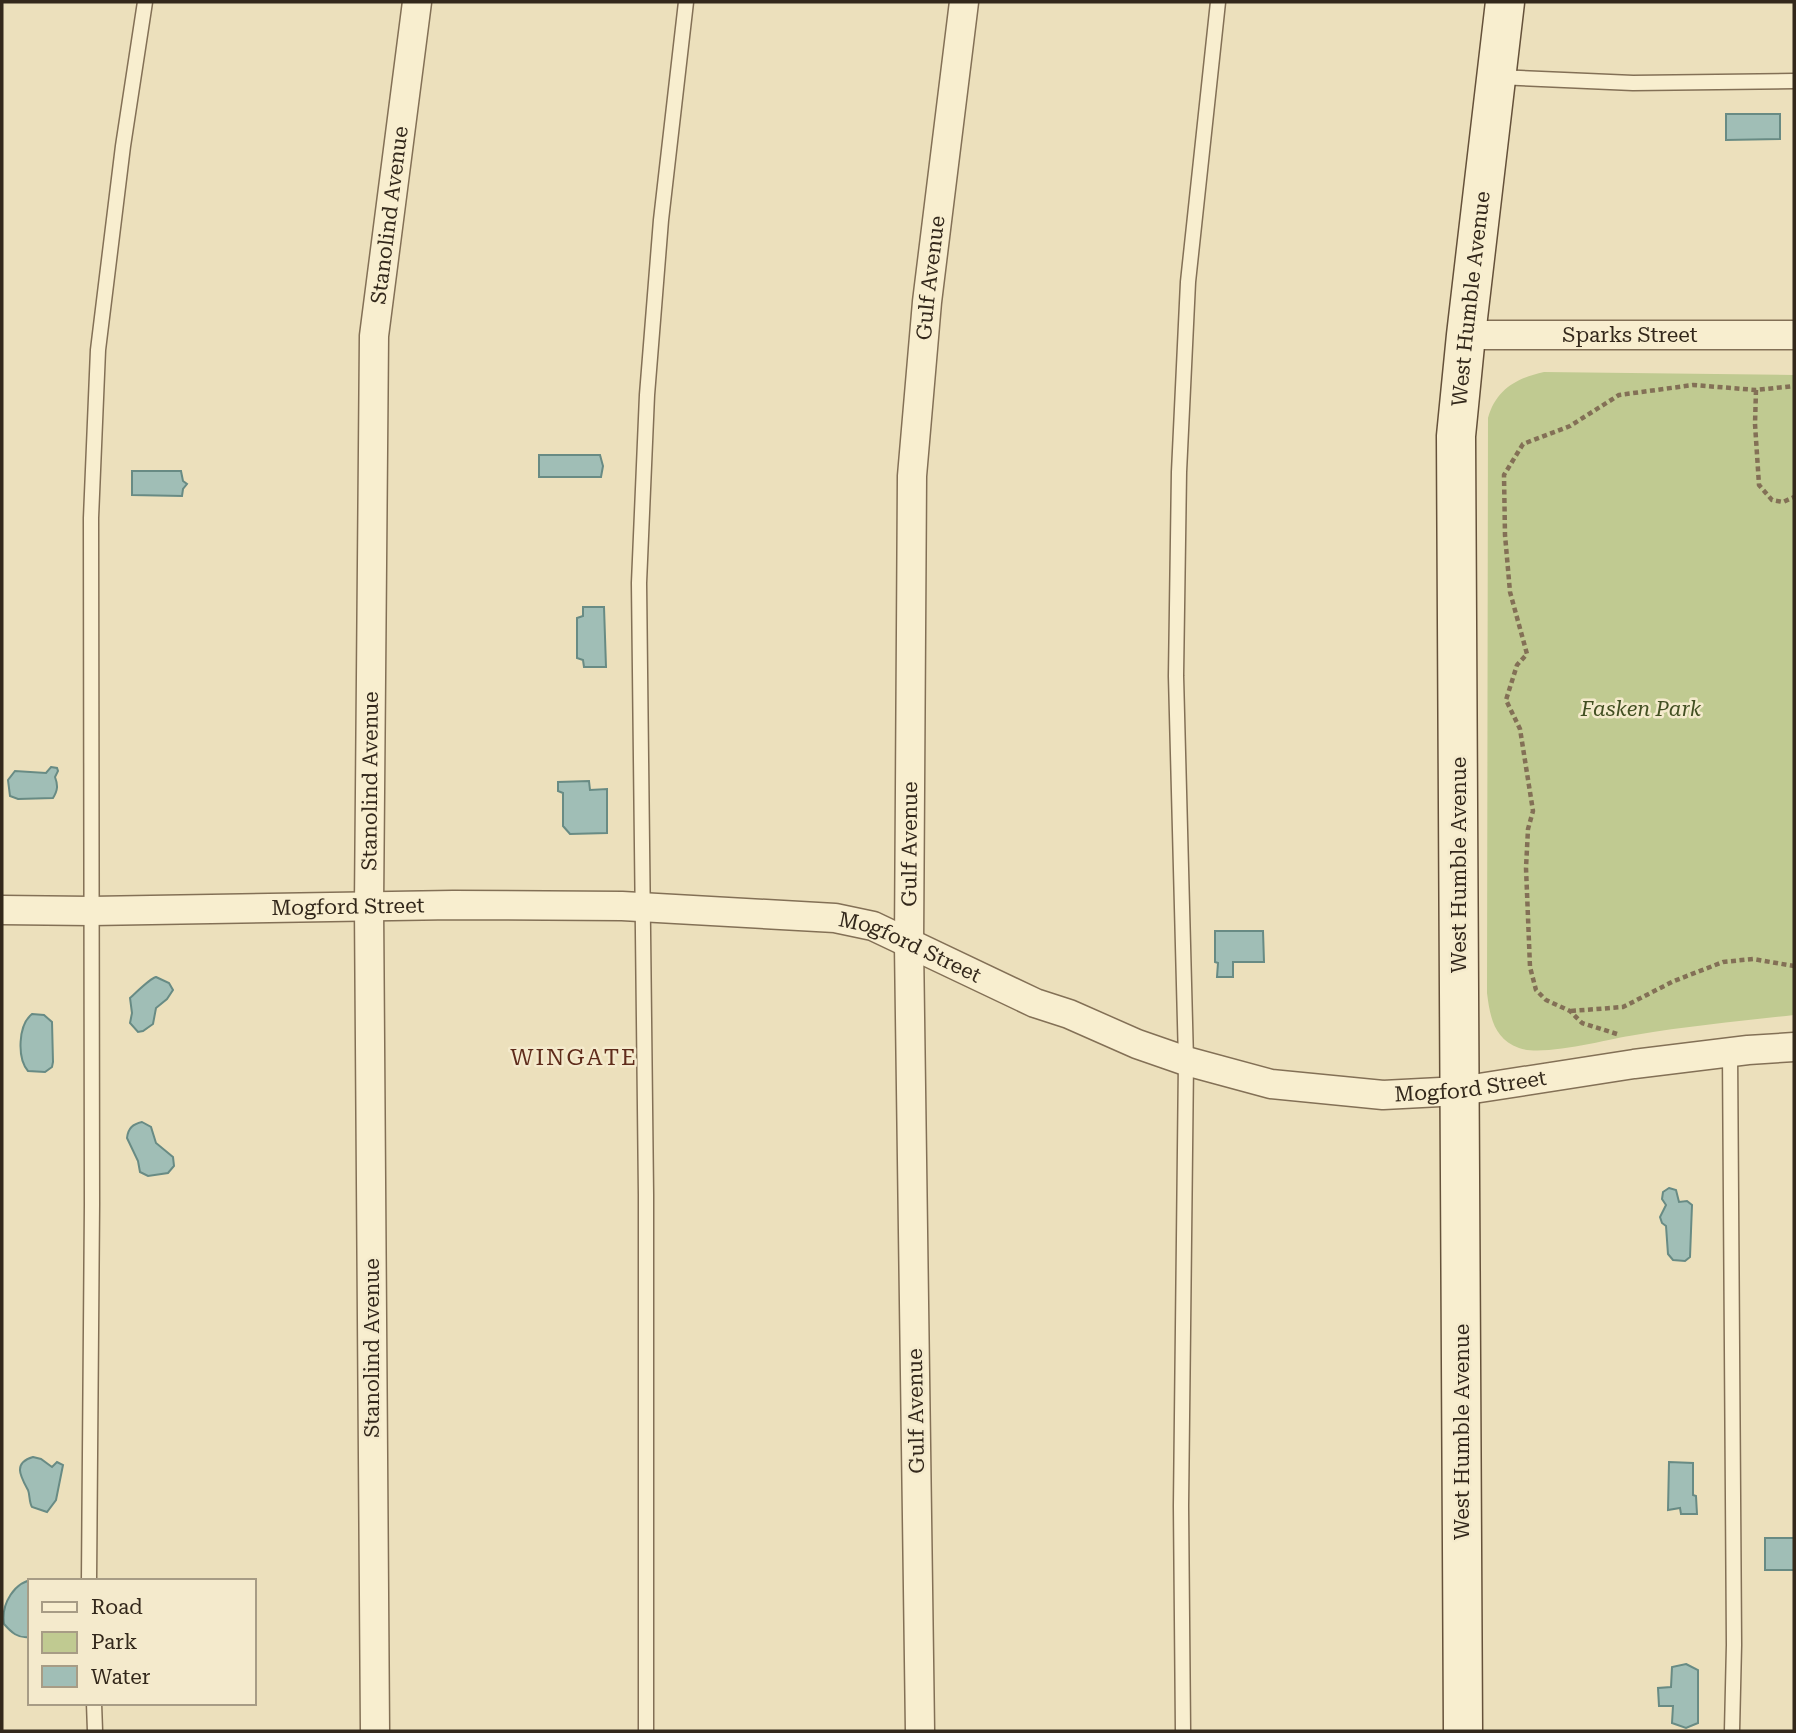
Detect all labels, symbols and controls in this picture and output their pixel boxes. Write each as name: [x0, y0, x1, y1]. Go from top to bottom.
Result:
street label: Stanolind Avenue: [366, 125, 413, 306]
street label: West Humble Avenue: [1447, 190, 1495, 408]
street label: Gulf Avenue: [912, 214, 950, 341]
street label: Sparks Street: [1562, 323, 1698, 347]
street label: Stanolind Avenue: [357, 691, 383, 871]
park label: Fasken Park: [1580, 697, 1702, 721]
street label: West Humble Avenue: [1447, 757, 1471, 973]
street label: Gulf Avenue: [897, 781, 922, 907]
street label: Mogford Street: [271, 893, 425, 920]
street label: Mogford Street: [837, 907, 985, 988]
district label: WINGATE: [510, 1044, 638, 1071]
street label: Mogford Street: [1394, 1066, 1548, 1106]
street label: Stanolind Avenue: [360, 1258, 384, 1438]
street label: West Humble Avenue: [1450, 1324, 1474, 1540]
street label: Gulf Avenue: [903, 1348, 929, 1474]
legend: [28, 1579, 256, 1705]
text: Road: [91, 1595, 143, 1619]
text: Park: [91, 1630, 137, 1654]
text: Water: [91, 1665, 151, 1689]

